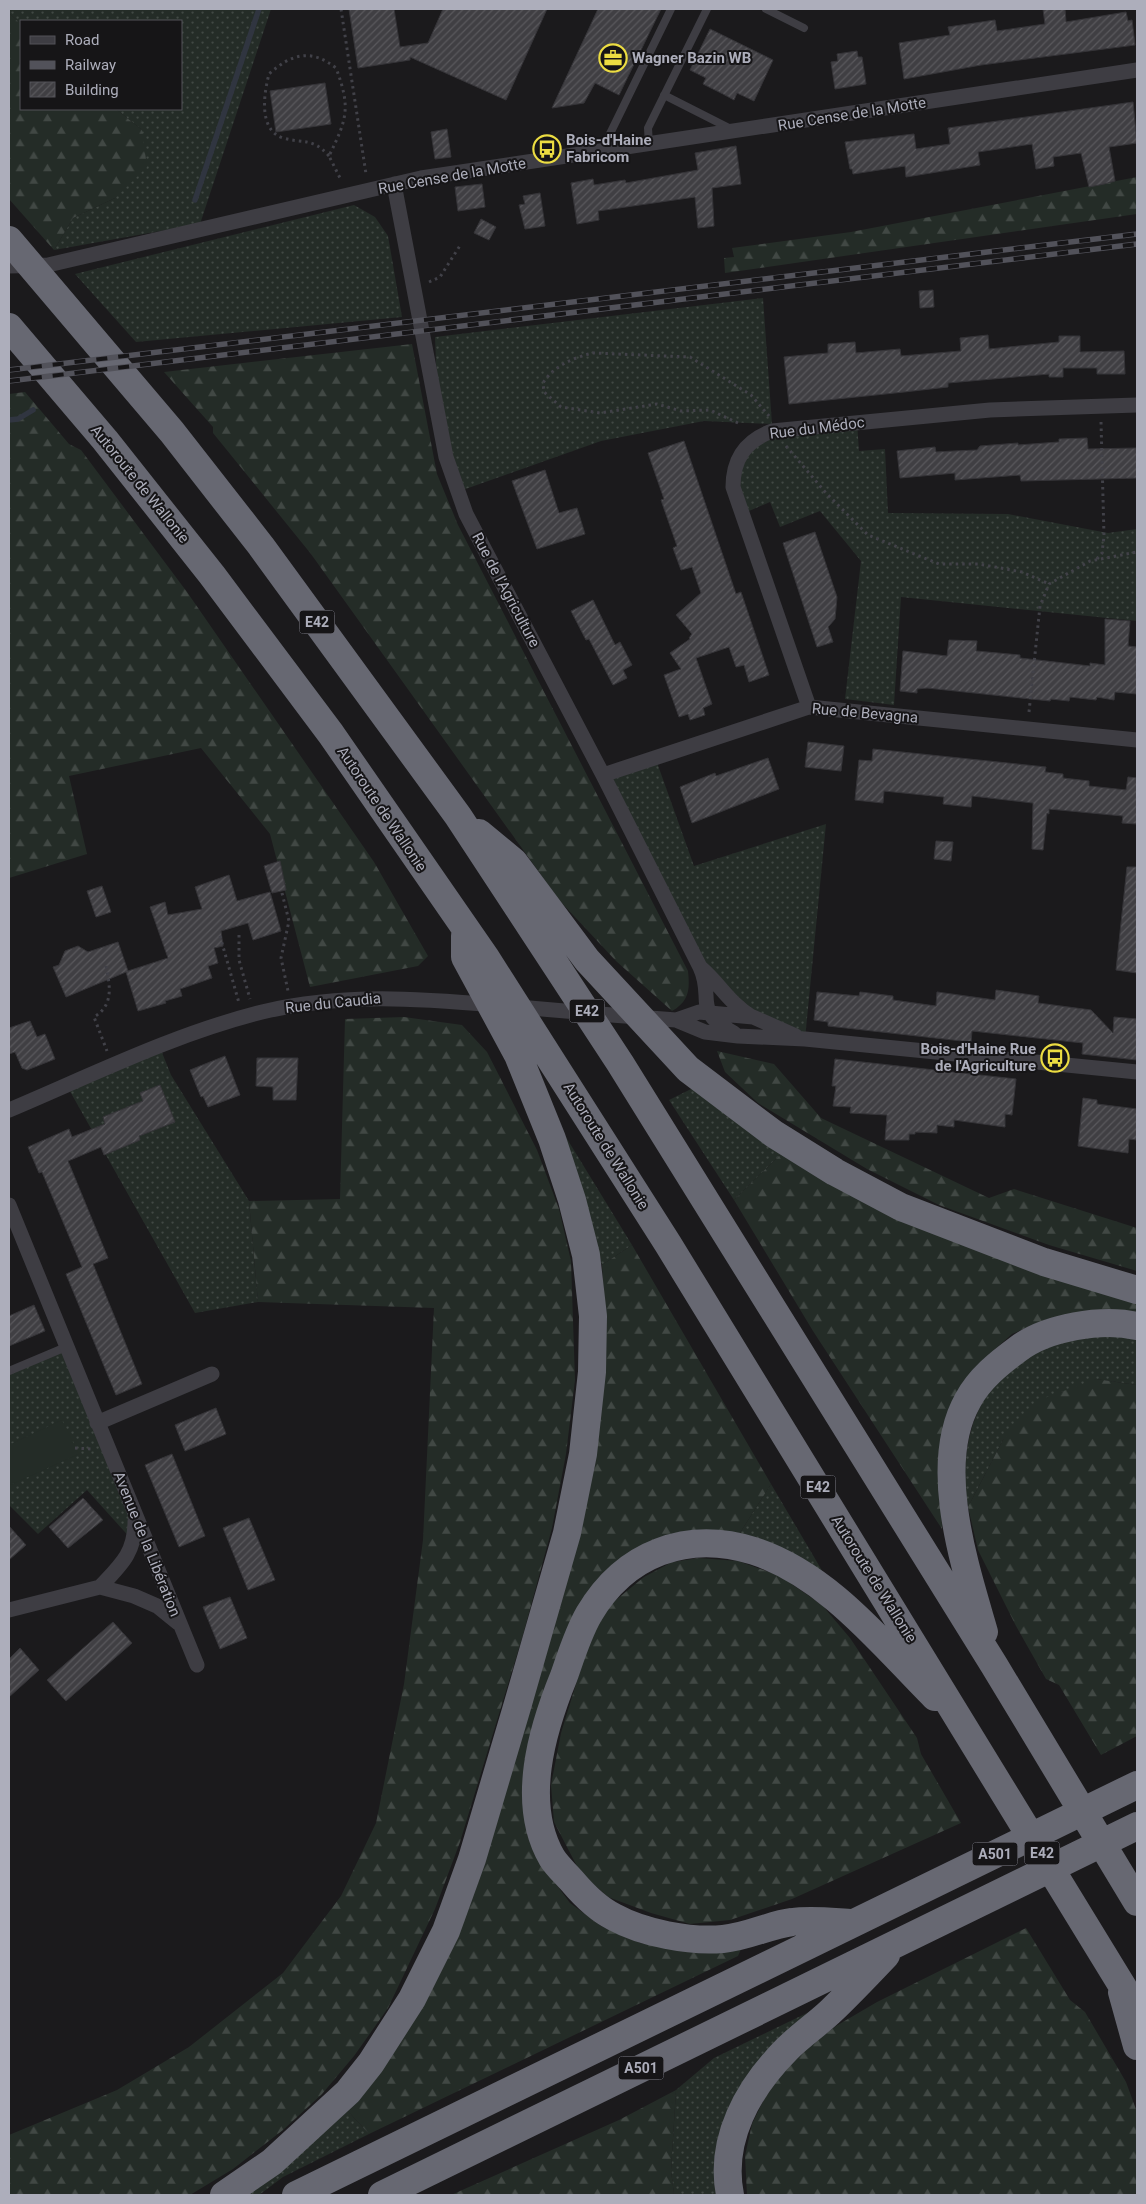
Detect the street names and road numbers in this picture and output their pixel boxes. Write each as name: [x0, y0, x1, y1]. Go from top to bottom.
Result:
street label: Rue Cense de la Motte: [777, 93, 927, 135]
street label: Rue Cense de la Motte: [377, 154, 527, 198]
street label: Rue du Médoc: [768, 413, 866, 443]
street label: Autoroute de Wallonie: [87, 421, 193, 547]
street label: Rue de l'Agriculture: [468, 529, 544, 651]
road number: E42: [300, 610, 334, 634]
street label: Rue de Bevagna: [811, 699, 919, 727]
street label: Autoroute de Wallonie: [334, 743, 431, 875]
street label: Rue du Caudia: [284, 989, 382, 1017]
road number: E42: [570, 999, 604, 1022]
street label: Autoroute de Wallonie: [559, 1079, 653, 1213]
street label: Avenue de la Libération: [110, 1469, 184, 1619]
road number: E42: [800, 1475, 836, 1498]
street label: Autoroute de Wallonie: [827, 1512, 921, 1646]
road number: A501: [972, 1842, 1018, 1866]
road number: E42: [1024, 1842, 1060, 1865]
road number: A501: [618, 2056, 664, 2080]

